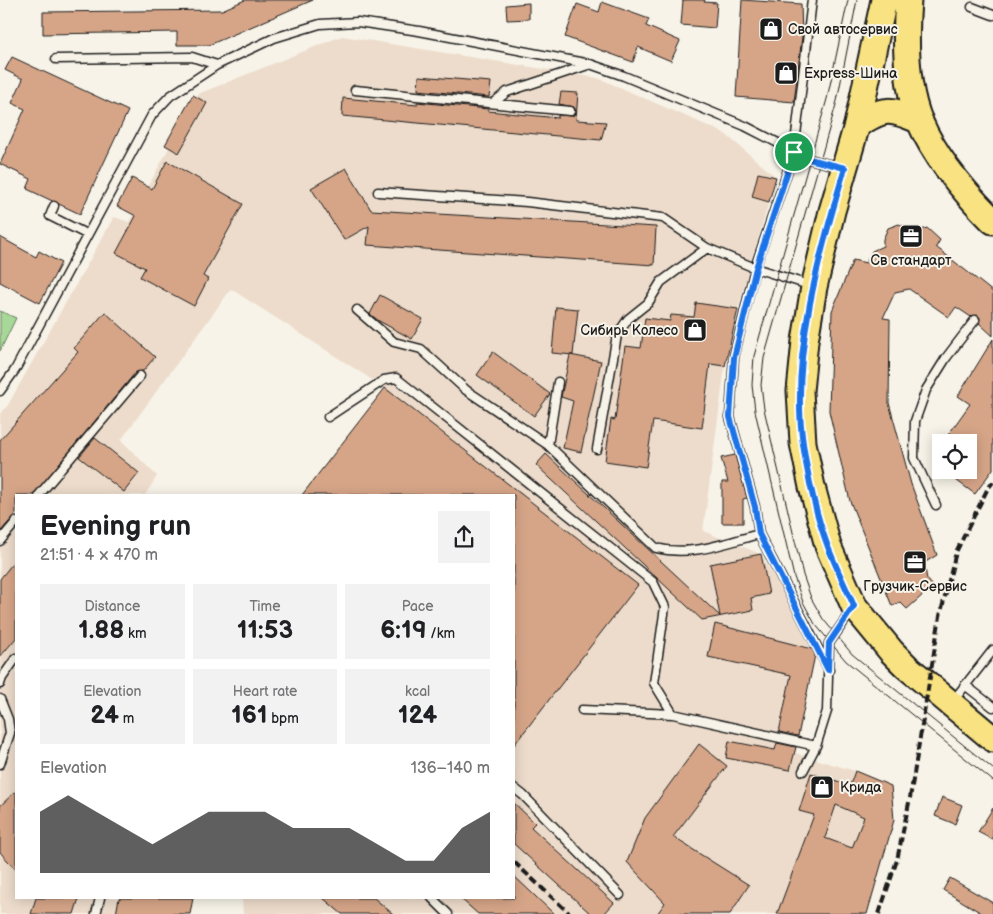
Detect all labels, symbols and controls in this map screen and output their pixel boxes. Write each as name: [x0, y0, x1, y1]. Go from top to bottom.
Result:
shop icon: Свой автосервис: [758, 16, 784, 42]
place label: Свой автосервис: [788, 21, 898, 38]
shop icon: Express-Шина: [773, 60, 799, 86]
place label: Express-Шина: [804, 65, 898, 82]
pin: [773, 131, 815, 173]
icon: arrive: [780, 138, 808, 166]
office icon: Св стандарт: [898, 223, 924, 249]
place label: Св стандарт: [871, 252, 952, 269]
shop icon: Сибирь Колесо: [682, 317, 708, 343]
place label: Сибирь Колесо: [580, 322, 678, 339]
map controls: [932, 434, 977, 479]
button: locate: [932, 434, 977, 479]
text: Evening run: [40, 510, 191, 543]
button: share: [438, 511, 490, 563]
text: 21:51 · 4 × 470 m: [40, 546, 158, 565]
office icon: Грузчик-Сервис: [902, 549, 928, 575]
place label: Грузчик-Сервис: [863, 578, 967, 595]
text: Distance: [84, 598, 140, 615]
text: Time: [249, 598, 281, 615]
text: Pace: [402, 598, 434, 615]
text: 1.88: [78, 615, 124, 646]
text: 11:53: [237, 615, 293, 646]
text: 6:19: [380, 615, 427, 646]
text: km: [124, 625, 146, 642]
text: /km: [427, 625, 455, 642]
text: Elevation: [83, 683, 142, 700]
text: Heart rate: [233, 683, 297, 700]
text: kcal: [405, 683, 430, 700]
text: 24: [90, 700, 119, 731]
text: 161: [231, 700, 267, 731]
text: 124: [398, 700, 437, 731]
text: m: [119, 710, 134, 727]
text: bpm: [267, 710, 299, 727]
text: Elevation: [40, 759, 107, 778]
text: 136–140 m: [411, 759, 490, 778]
shop icon: Крида: [809, 774, 835, 800]
place label: Крида: [840, 779, 882, 796]

